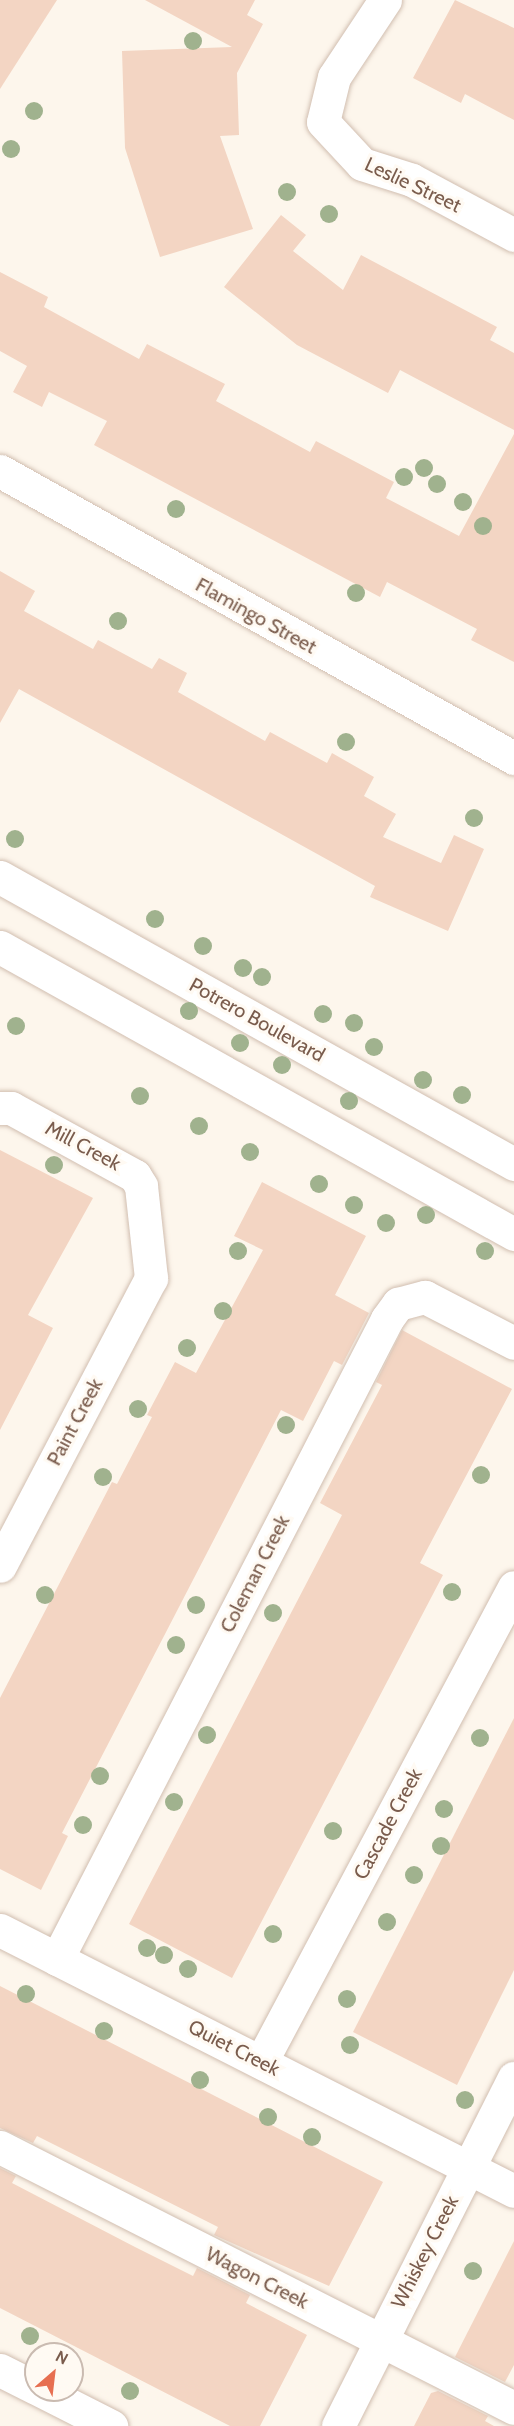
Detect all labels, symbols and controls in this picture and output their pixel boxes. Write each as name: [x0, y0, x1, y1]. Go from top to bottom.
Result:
street label: Leslie Street: [361, 152, 465, 218]
street label: Flamingo Street: [191, 573, 321, 659]
street label: Potrero Boulevard: [185, 973, 329, 1067]
street label: Mill Creek: [41, 1116, 125, 1176]
street label: Paint Creek: [42, 1374, 108, 1470]
street label: Coleman Creek: [215, 1511, 295, 1637]
street label: Cascade Creek: [349, 1764, 427, 1884]
street label: Quiet Creek: [184, 2015, 284, 2081]
street label: Whiskey Creek: [386, 2192, 464, 2312]
street label: Wagon Creek: [202, 2242, 312, 2314]
north arrow: [24, 2342, 84, 2402]
text: N: [52, 2346, 71, 2368]

